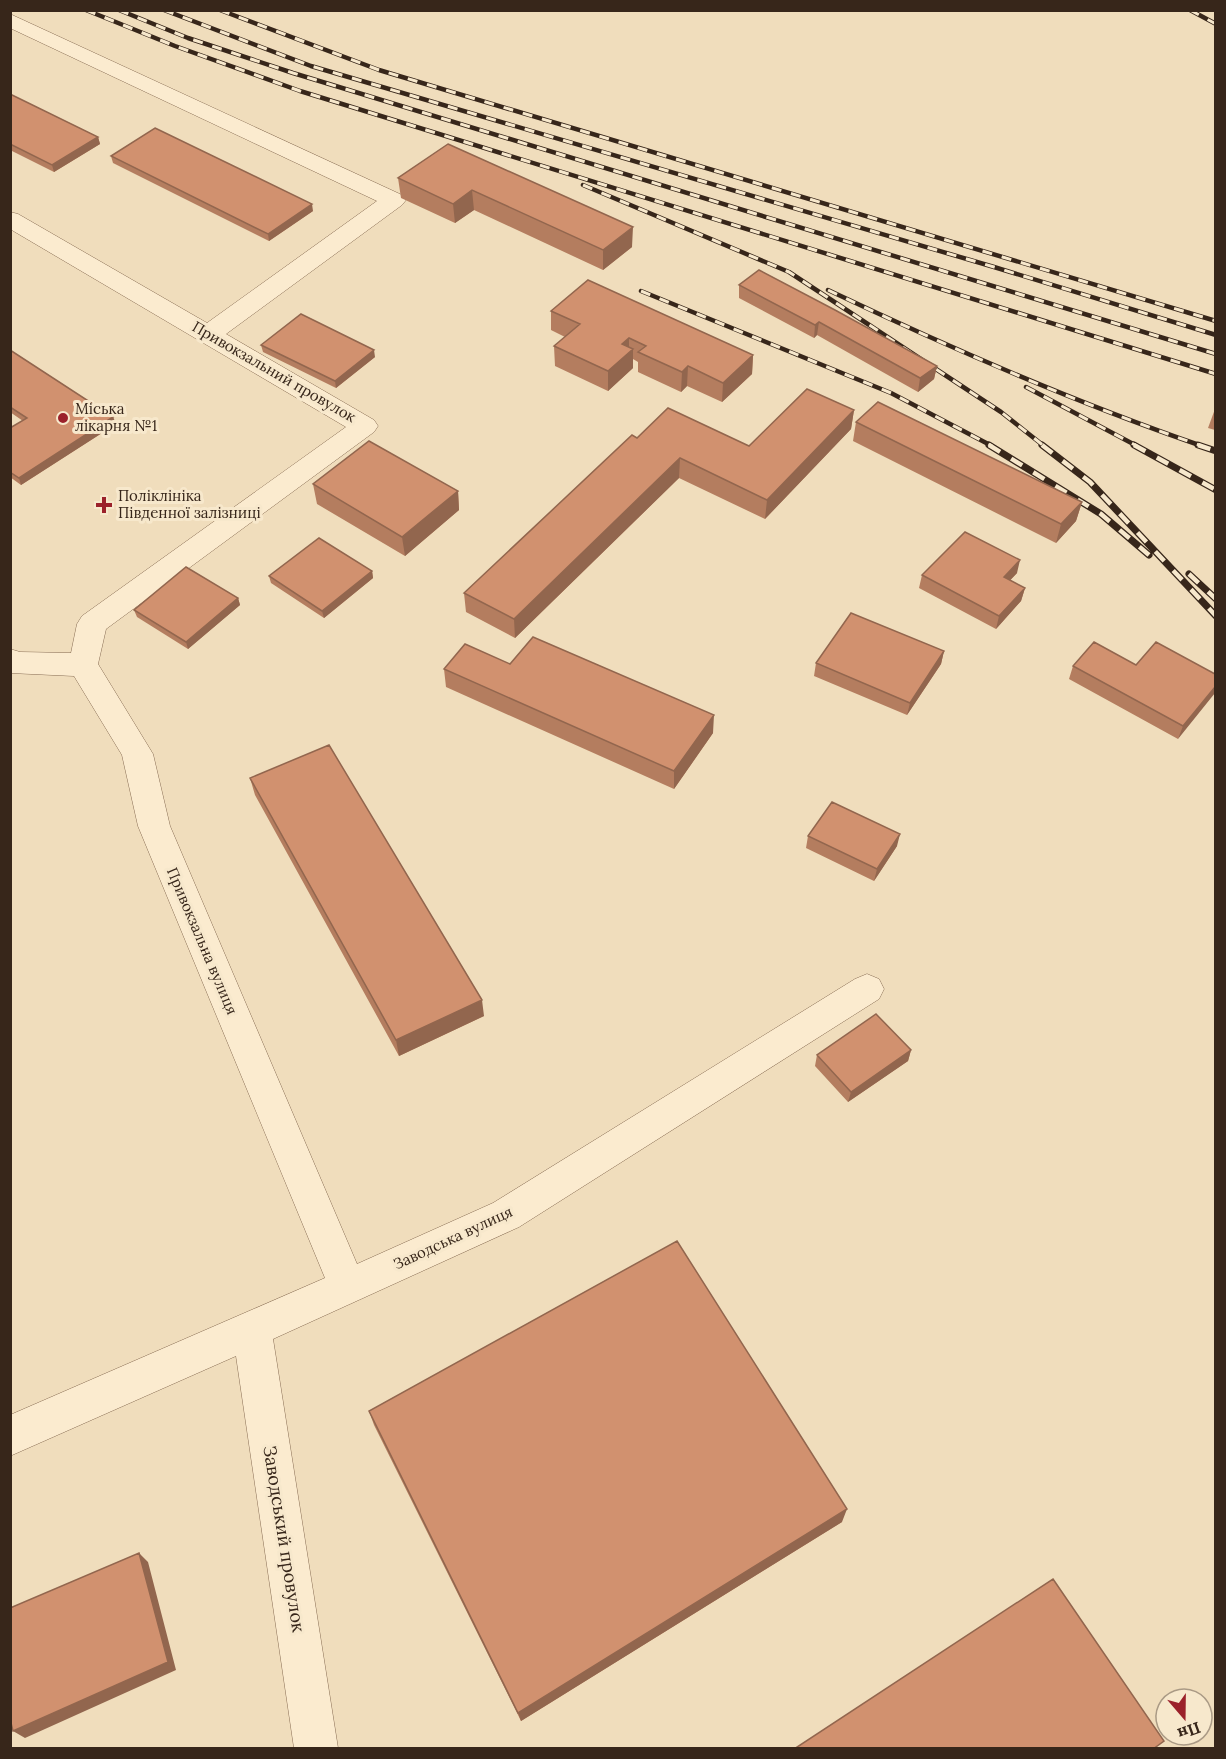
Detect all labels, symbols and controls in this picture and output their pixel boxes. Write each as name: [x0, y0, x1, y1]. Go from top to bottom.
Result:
street label: Привокзальний провулок: [189, 317, 360, 426]
place label: Міська лікарня №1: [75, 399, 157, 435]
marker: Міська лікарня №1: [56, 411, 70, 425]
place label: Поліклініка Південної залізниці: [118, 486, 261, 522]
marker: Поліклініка Південної залізниці: [95, 496, 113, 514]
street label: Привокзальна вулиця: [163, 864, 242, 1017]
street label: Заводська вулиця: [390, 1202, 515, 1273]
street label: Заводський провулок: [258, 1444, 311, 1634]
north arrow: [1154, 1687, 1214, 1747]
text: Пн: [1175, 1718, 1203, 1744]

